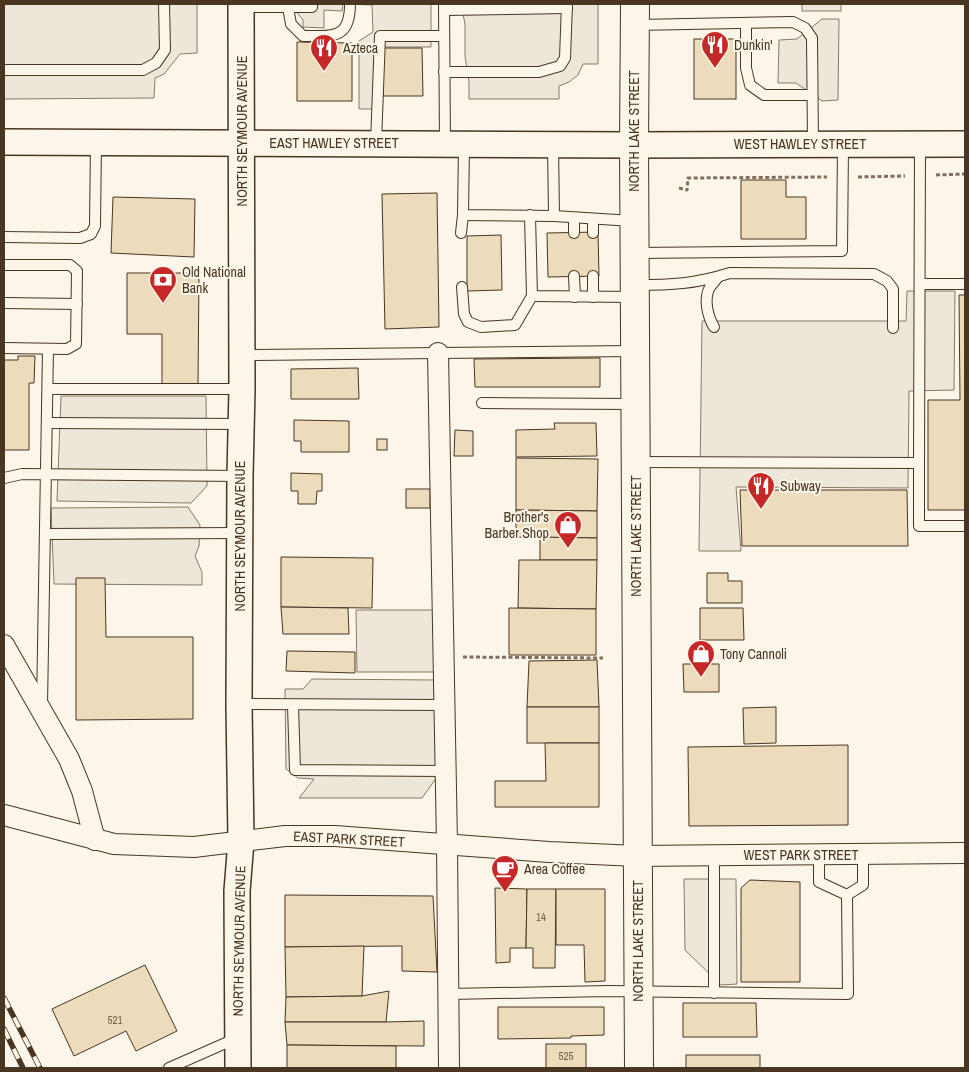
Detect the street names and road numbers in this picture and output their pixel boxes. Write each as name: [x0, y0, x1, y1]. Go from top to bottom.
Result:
street label: NORTH SEYMOUR AVENUE: [233, 56, 251, 206]
street label: NORTH LAKE STREET: [625, 70, 643, 192]
street label: EAST HAWLEY STREET: [269, 134, 399, 152]
street label: WEST HAWLEY STREET: [734, 135, 866, 153]
street label: NORTH SEYMOUR AVENUE: [231, 461, 249, 611]
street label: NORTH LAKE STREET: [627, 475, 645, 597]
street label: EAST PARK STREET: [293, 827, 405, 851]
street label: WEST PARK STREET: [743, 846, 859, 864]
street label: NORTH SEYMOUR AVENUE: [229, 865, 249, 1017]
street label: NORTH LAKE STREET: [629, 880, 647, 1002]

